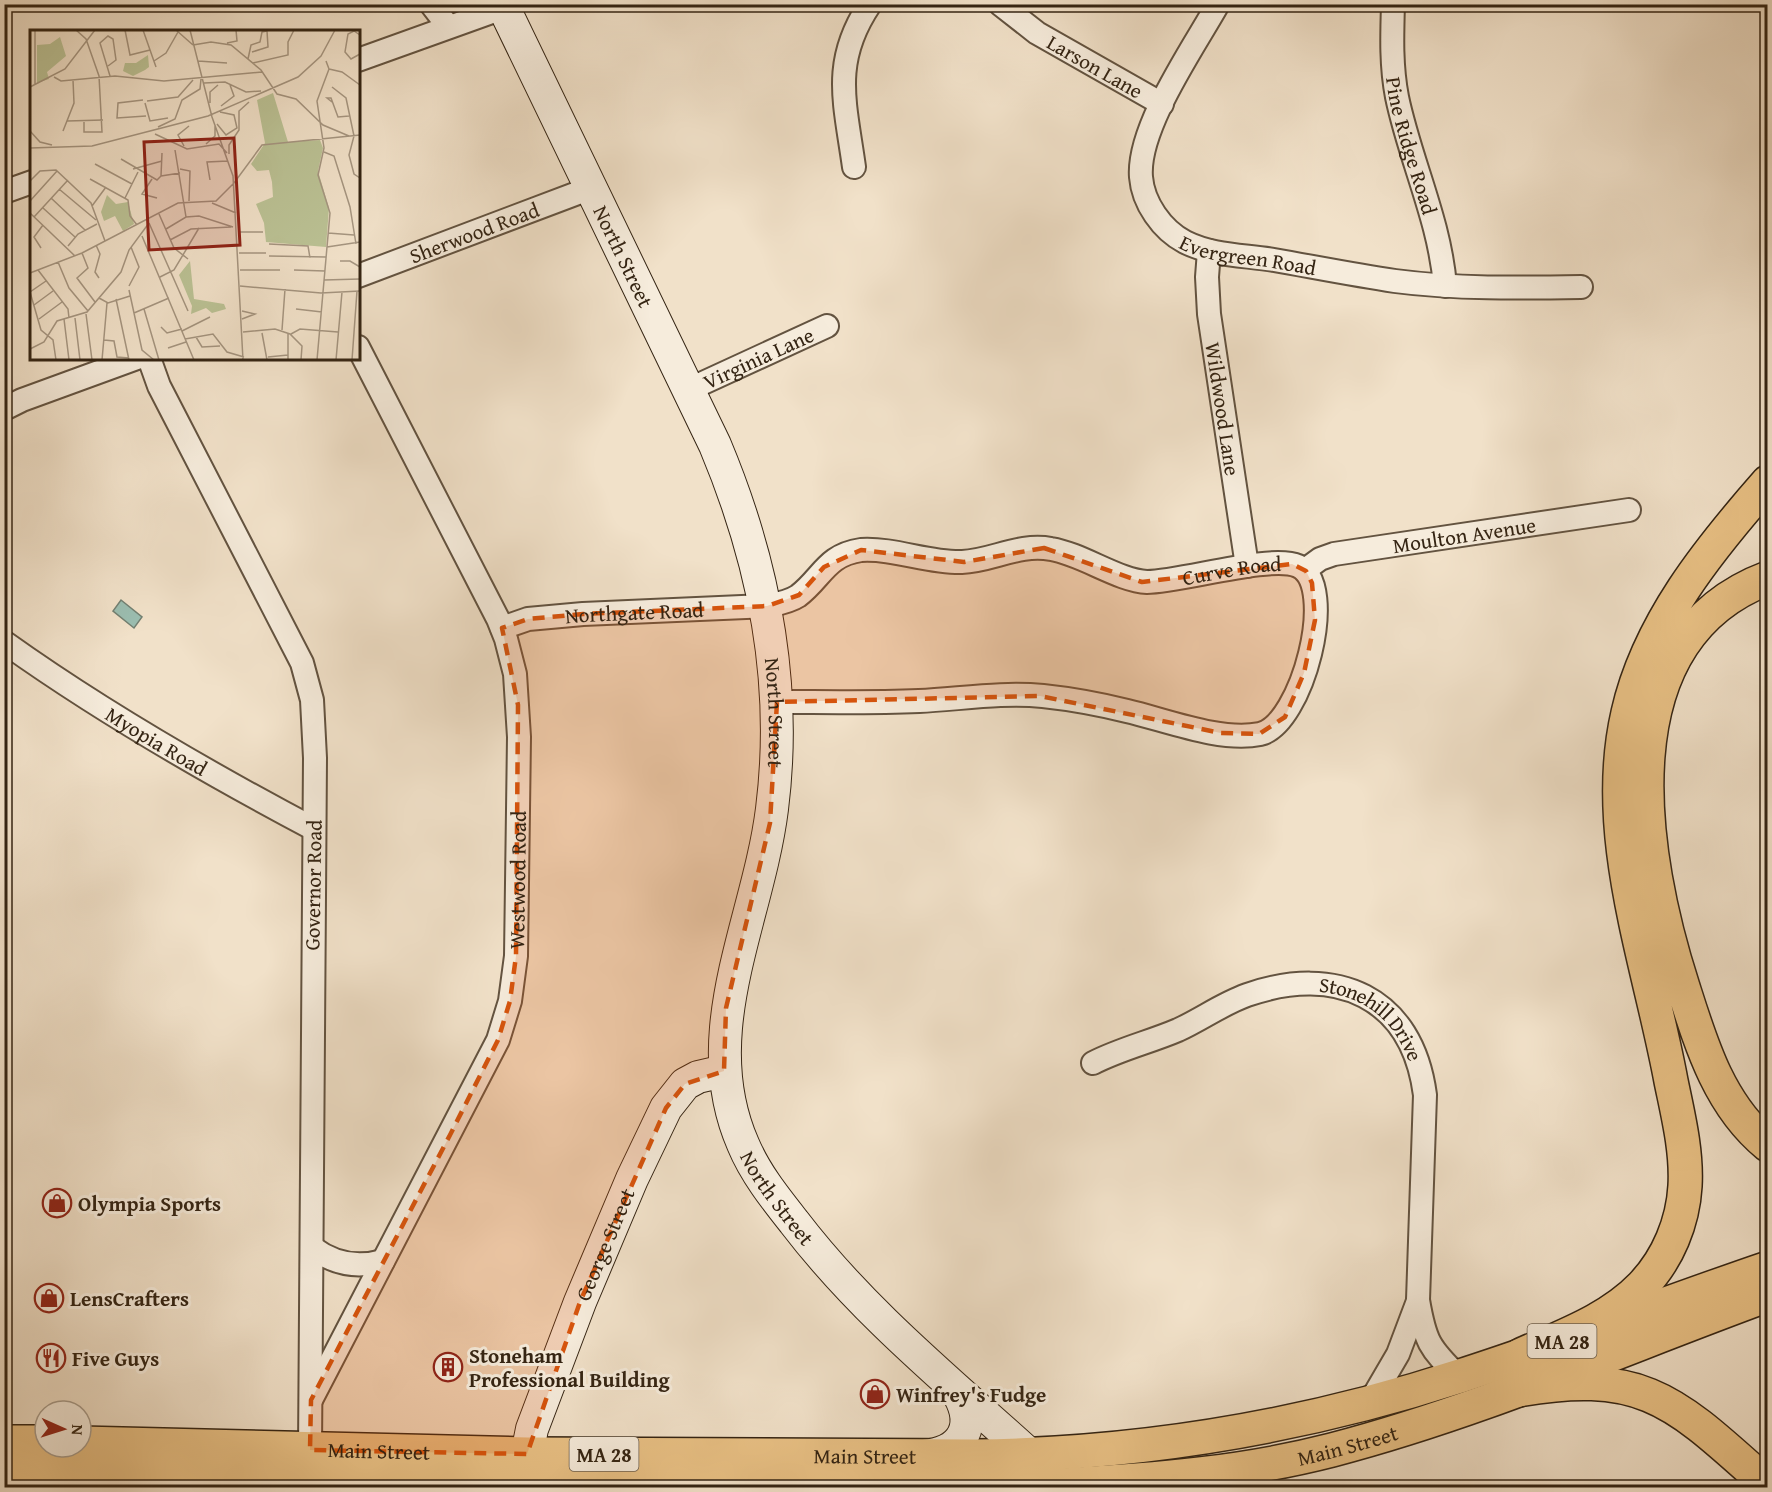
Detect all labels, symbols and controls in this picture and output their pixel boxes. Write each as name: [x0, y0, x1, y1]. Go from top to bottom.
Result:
street label: Larson Lane: [1041, 26, 1149, 106]
inset map: [30, 30, 360, 360]
street label: Pine Ridge Road: [1379, 75, 1446, 219]
street label: Sherwood Road: [405, 193, 544, 271]
street label: North Street: [586, 200, 662, 313]
street label: Evergreen Road: [1175, 226, 1319, 283]
street label: Virginia Lane: [698, 319, 819, 397]
street label: Wildwood Lane: [1198, 340, 1249, 478]
street label: Moulton Avenue: [1390, 509, 1538, 561]
street label: Curve Road: [1180, 547, 1283, 593]
street label: Northgate Road: [564, 593, 705, 631]
street label: North Street: [757, 656, 792, 769]
street label: Myopia Road: [100, 698, 214, 784]
street label: Westwood Road: [501, 810, 534, 949]
street label: Governor Road: [296, 819, 330, 951]
street label: Stonehill Drive: [1318, 968, 1431, 1065]
street label: North Street: [733, 1145, 822, 1252]
street label: George Street: [567, 1183, 642, 1305]
shop icon: Olympia Sports: [41, 1187, 73, 1219]
place label: Olympia Sports: [78, 1188, 221, 1219]
shop icon: LensCrafters: [33, 1282, 65, 1314]
place label: LensCrafters: [70, 1283, 189, 1314]
road number: MA 28: [1528, 1324, 1596, 1358]
place label: Stoneham Professional Building: [469, 1340, 670, 1395]
restaurant icon: Five Guys: [35, 1342, 67, 1374]
place label: Five Guys: [72, 1343, 159, 1374]
building icon: Stoneham Professional Building: [432, 1351, 464, 1383]
shop icon: Winfrey's Fudge: [859, 1378, 891, 1410]
place label: Winfrey's Fudge: [896, 1379, 1046, 1410]
north arrow: [33, 1399, 93, 1459]
street label: Main Street: [1294, 1416, 1402, 1473]
text: N: [66, 1424, 90, 1436]
street label: Main Street: [327, 1434, 431, 1467]
road number: MA 28: [570, 1437, 638, 1471]
street label: Main Street: [813, 1440, 917, 1471]

